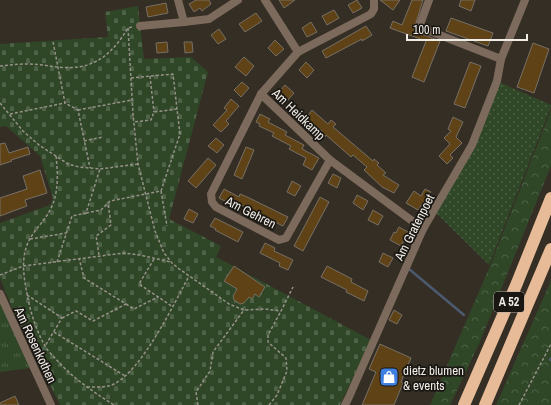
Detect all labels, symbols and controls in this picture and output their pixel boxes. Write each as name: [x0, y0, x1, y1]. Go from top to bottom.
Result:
scale bar: [407, 16, 527, 42]
text: 100 m: [413, 22, 440, 38]
street label: Am Heidkamp: [268, 84, 329, 144]
street label: Am Gratenpoet: [390, 191, 438, 264]
street label: Am Gehren: [222, 192, 279, 232]
road number: A 52: [494, 292, 524, 312]
street label: Am Rosenkothen: [10, 304, 61, 386]
place label: dietz blumen & events: [403, 362, 464, 394]
shop icon: dietz blumen & events: [378, 366, 400, 388]

